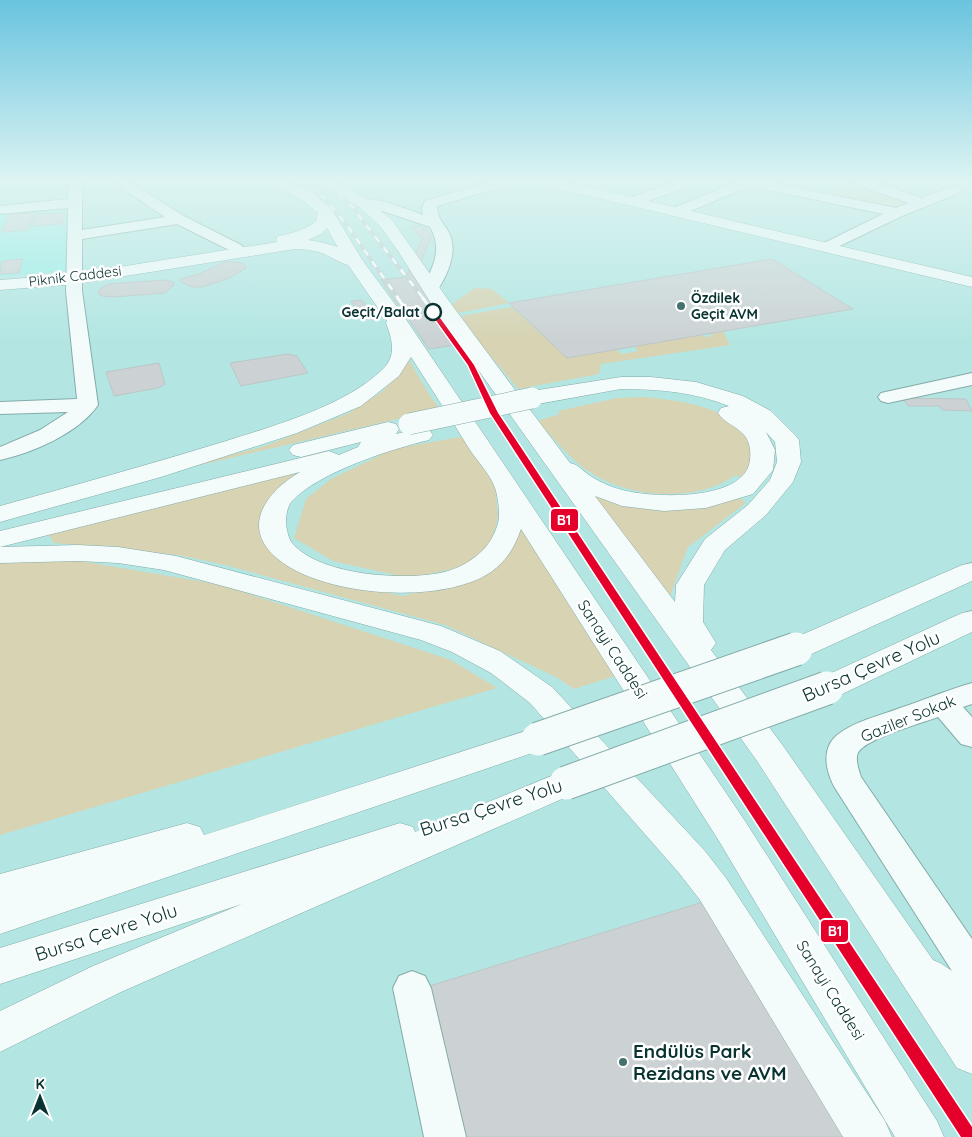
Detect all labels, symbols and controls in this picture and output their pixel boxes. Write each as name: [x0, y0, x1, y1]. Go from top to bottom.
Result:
street label: Piknik Caddesi: [28, 261, 122, 291]
place label: Özdilek Geçit AVM: [691, 289, 758, 323]
marker: Özdilek Geçit AVM: [675, 300, 687, 312]
place label: Geçit/Balat: [341, 303, 420, 321]
marker: Geçit/Balat: [424, 303, 442, 321]
line badge: B1: [550, 508, 579, 532]
text: B1: [557, 511, 571, 529]
street label: Sanayi Caddesi: [574, 596, 652, 702]
street label: Bursa Çevre Yolu: [798, 625, 944, 707]
street label: Gaziler Sokak: [858, 690, 958, 746]
street label: Bursa Çevre Yolu: [417, 773, 565, 841]
street label: Bursa Çevre Yolu: [32, 898, 180, 966]
line badge: B1: [820, 919, 849, 943]
text: B1: [828, 922, 842, 940]
street label: Sanayi Caddesi: [792, 936, 870, 1044]
place label: Endülüs Park Rezidans ve AVM: [633, 1039, 786, 1085]
marker: Endülüs Park Rezidans ve AVM: [617, 1056, 629, 1068]
north arrow: [15, 1072, 65, 1122]
text: K: [35, 1075, 45, 1093]

